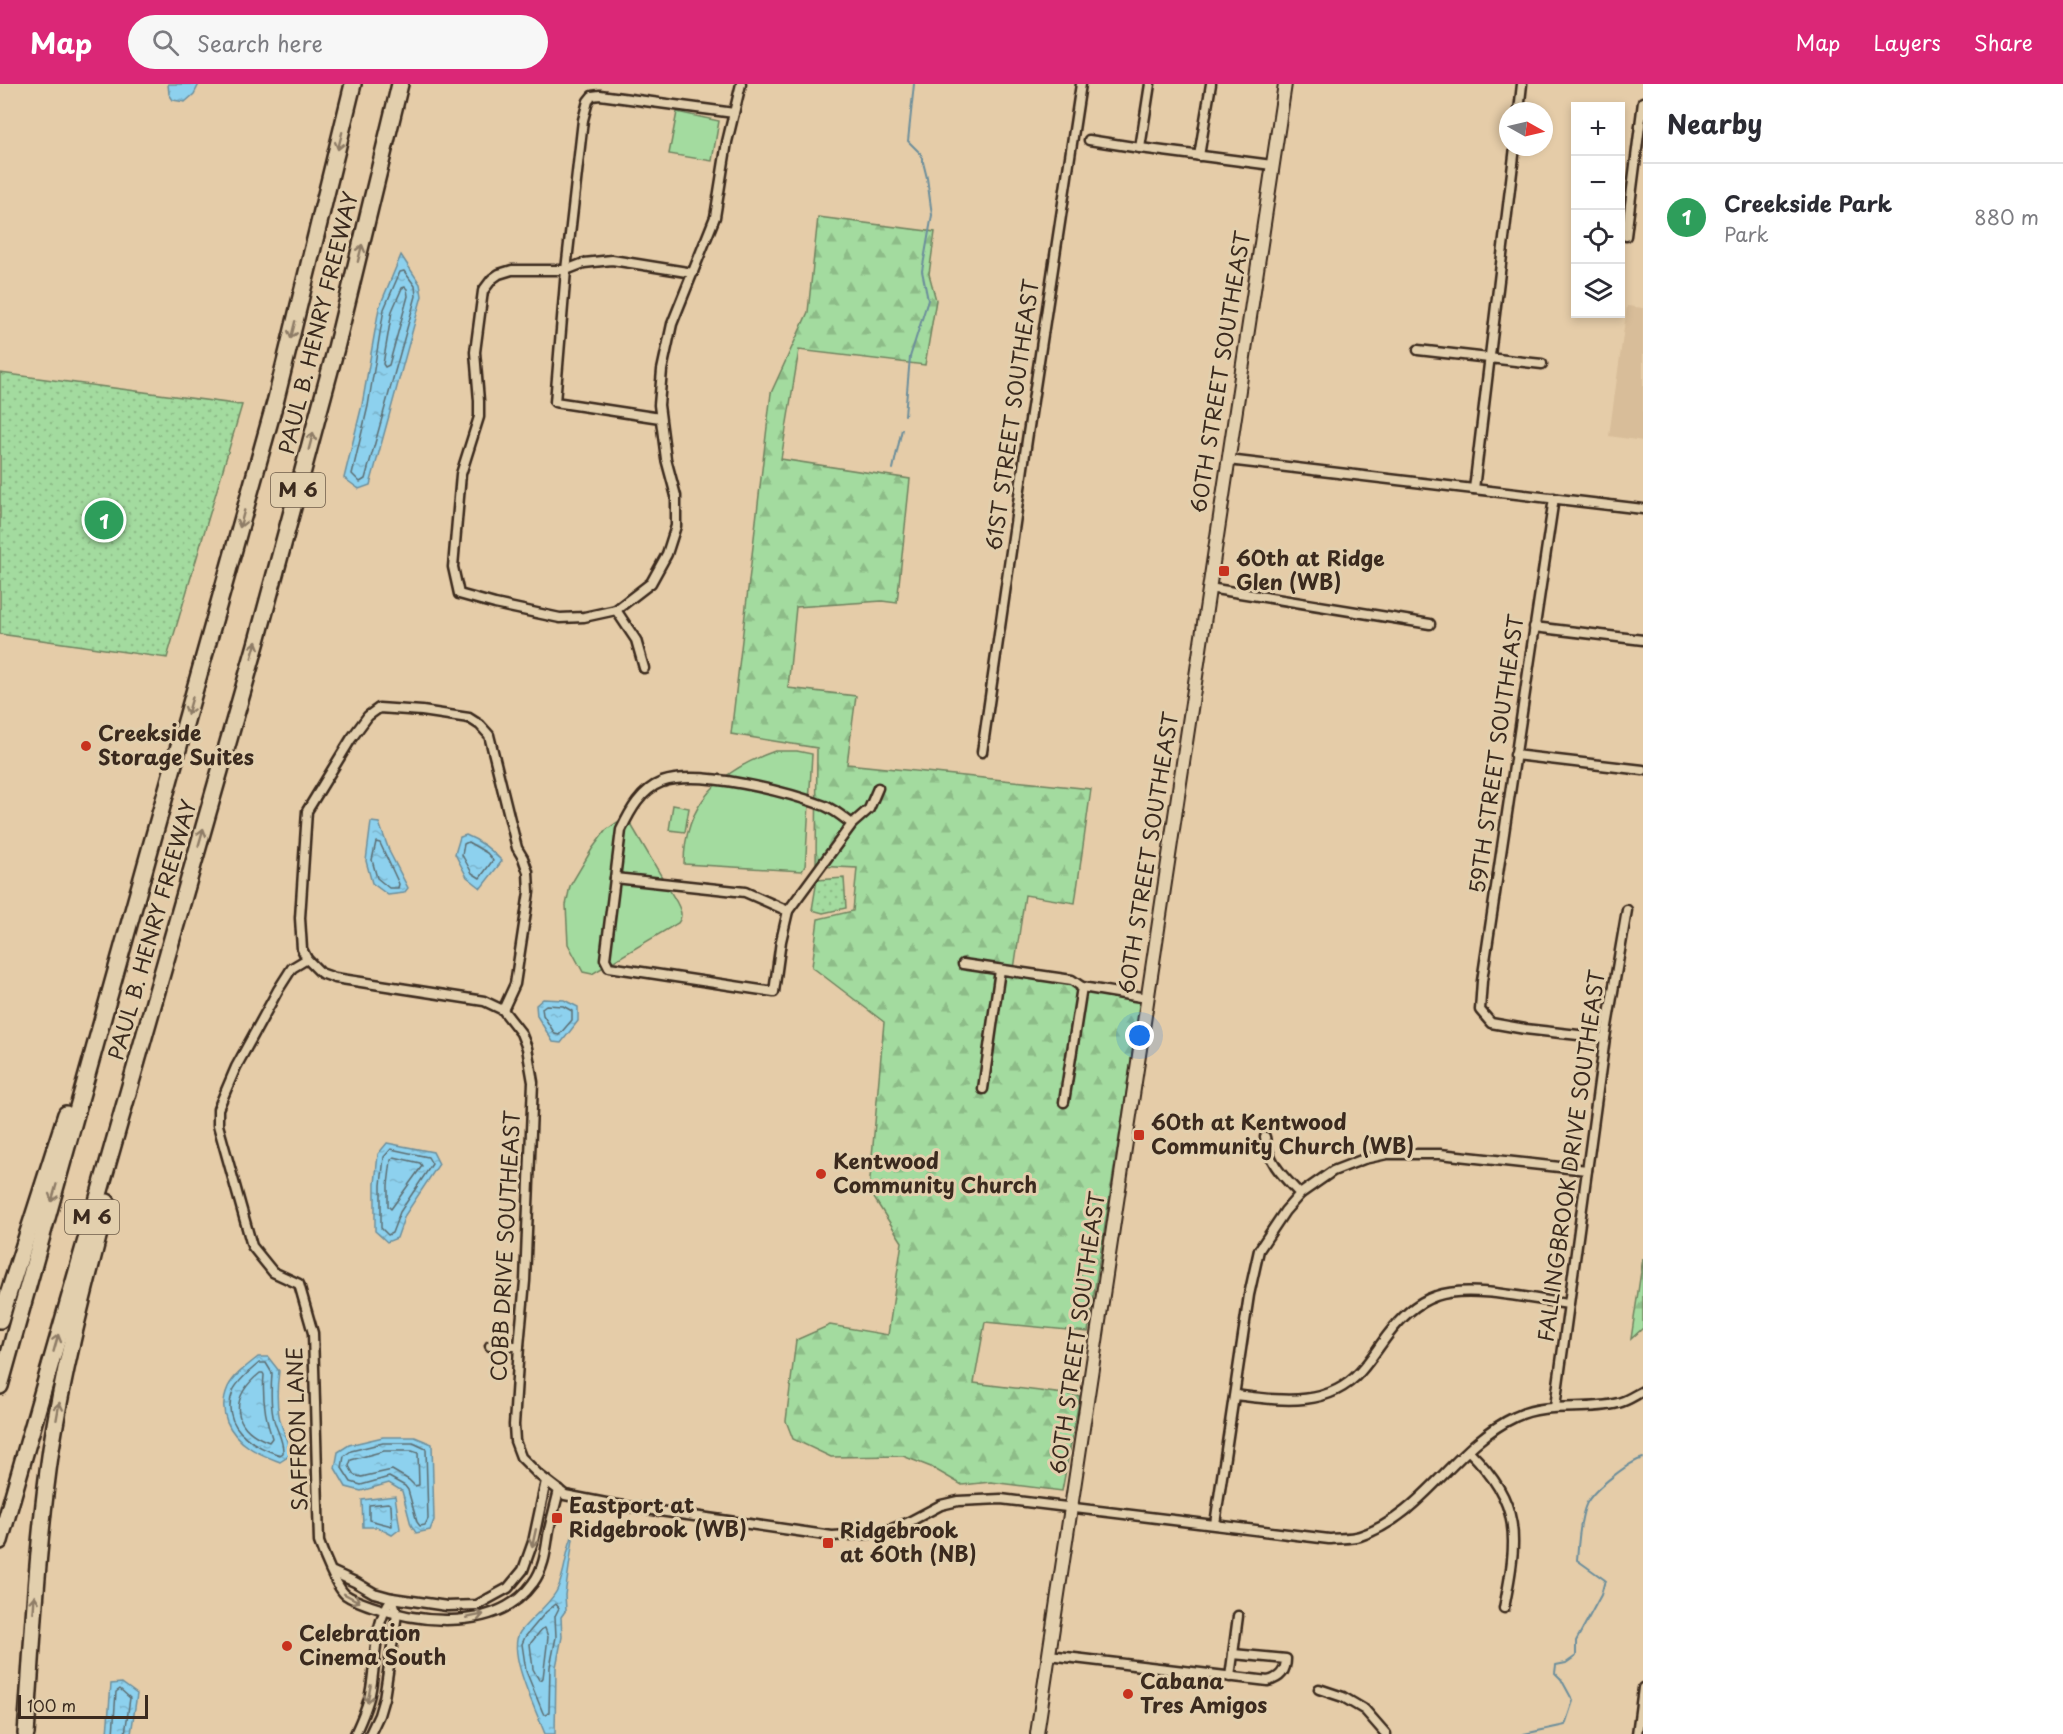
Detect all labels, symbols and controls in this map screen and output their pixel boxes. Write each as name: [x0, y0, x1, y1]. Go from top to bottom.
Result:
search box: [128, 15, 548, 69]
text: Map: [30, 21, 92, 64]
icon: search: [149, 26, 182, 59]
text: Search here: [197, 26, 323, 59]
text: Map: [1796, 26, 1840, 58]
text: Layers: [1873, 26, 1941, 58]
text: Share: [1974, 26, 2033, 58]
north arrow: [1499, 102, 1553, 156]
map controls: [1571, 102, 1625, 318]
button: +: [1571, 102, 1625, 156]
text: Nearby: [1667, 104, 1762, 143]
one-way arrow: [333, 131, 345, 150]
button: −: [1571, 156, 1625, 210]
text: Creekside Park: [1724, 186, 1892, 219]
street label: PAUL B. HENRY FREEWAY: [269, 187, 365, 457]
text: 1: [1682, 202, 1691, 232]
text: 880 m: [1974, 202, 2039, 232]
button: locate: [1571, 210, 1625, 264]
text: Park: [1724, 219, 1769, 249]
street label: 60TH STREET SOUTHEAST: [1181, 228, 1257, 515]
one-way arrow: [355, 243, 366, 262]
button: layers: [1571, 264, 1625, 318]
street label: 61ST STREET SOUTHEAST: [976, 276, 1046, 552]
one-way arrow: [287, 321, 299, 340]
one-way arrow: [306, 432, 317, 451]
road number: M 6: [271, 473, 325, 507]
pin: 1: [84, 498, 124, 542]
one-way arrow: [236, 509, 248, 528]
place label: 60th at Ridge Glen (WB): [1236, 541, 1385, 597]
marker: 60th at Ridge Glen (WB): [1217, 564, 1231, 578]
street label: 59TH STREET SOUTHEAST: [1460, 611, 1531, 895]
one-way arrow: [249, 641, 260, 660]
one-way arrow: [184, 696, 195, 715]
street label: 60TH STREET SOUTHEAST: [1109, 709, 1185, 996]
place label: Creekside Storage Suites: [98, 716, 254, 772]
marker: Creekside Storage Suites: [79, 739, 93, 753]
street label: PAUL B. HENRY FREEWAY: [99, 795, 204, 1063]
one-way arrow: [196, 828, 207, 847]
street label: FALLINGBROOK DRIVE SOUTHEAST: [1528, 967, 1612, 1344]
your location: [1125, 1021, 1154, 1050]
place label: 60th at Kentwood Community Church (WB): [1151, 1105, 1414, 1161]
street label: COBB DRIVE SOUTHEAST: [481, 1109, 527, 1382]
marker: 60th at Kentwood Community Church (WB): [1132, 1128, 1146, 1142]
place label: Kentwood Community Church: [833, 1144, 1037, 1200]
marker: Kentwood Community Church: [814, 1167, 828, 1181]
one-way arrow: [48, 1183, 59, 1202]
street label: 60TH STREET SOUTHEAST: [1040, 1189, 1112, 1476]
road number: M 6: [65, 1200, 119, 1234]
one-way arrow: [50, 1334, 62, 1353]
street label: SAFFRON LANE: [277, 1346, 315, 1512]
one-way arrow: [53, 1401, 64, 1421]
place label: Eastport at Ridgebrook (WB): [569, 1488, 747, 1544]
marker: Eastport at Ridgebrook (WB): [550, 1511, 564, 1525]
place label: Ridgebrook at 60th (NB): [840, 1513, 977, 1569]
one-way arrow: [527, 1528, 539, 1547]
marker: Ridgebrook at 60th (NB): [821, 1536, 835, 1550]
one-way arrow: [343, 1593, 361, 1604]
one-way arrow: [29, 1595, 40, 1615]
one-way arrow: [465, 1610, 485, 1621]
place label: Celebration Cinema South: [299, 1616, 446, 1672]
marker: Celebration Cinema South: [280, 1639, 294, 1653]
place label: Cabana Tres Amigos: [1140, 1664, 1267, 1720]
one-way arrow: [363, 1684, 374, 1704]
marker: Cabana Tres Amigos: [1121, 1687, 1135, 1701]
scale bar: [18, 1692, 148, 1720]
text: 100 m: [27, 1693, 76, 1717]

